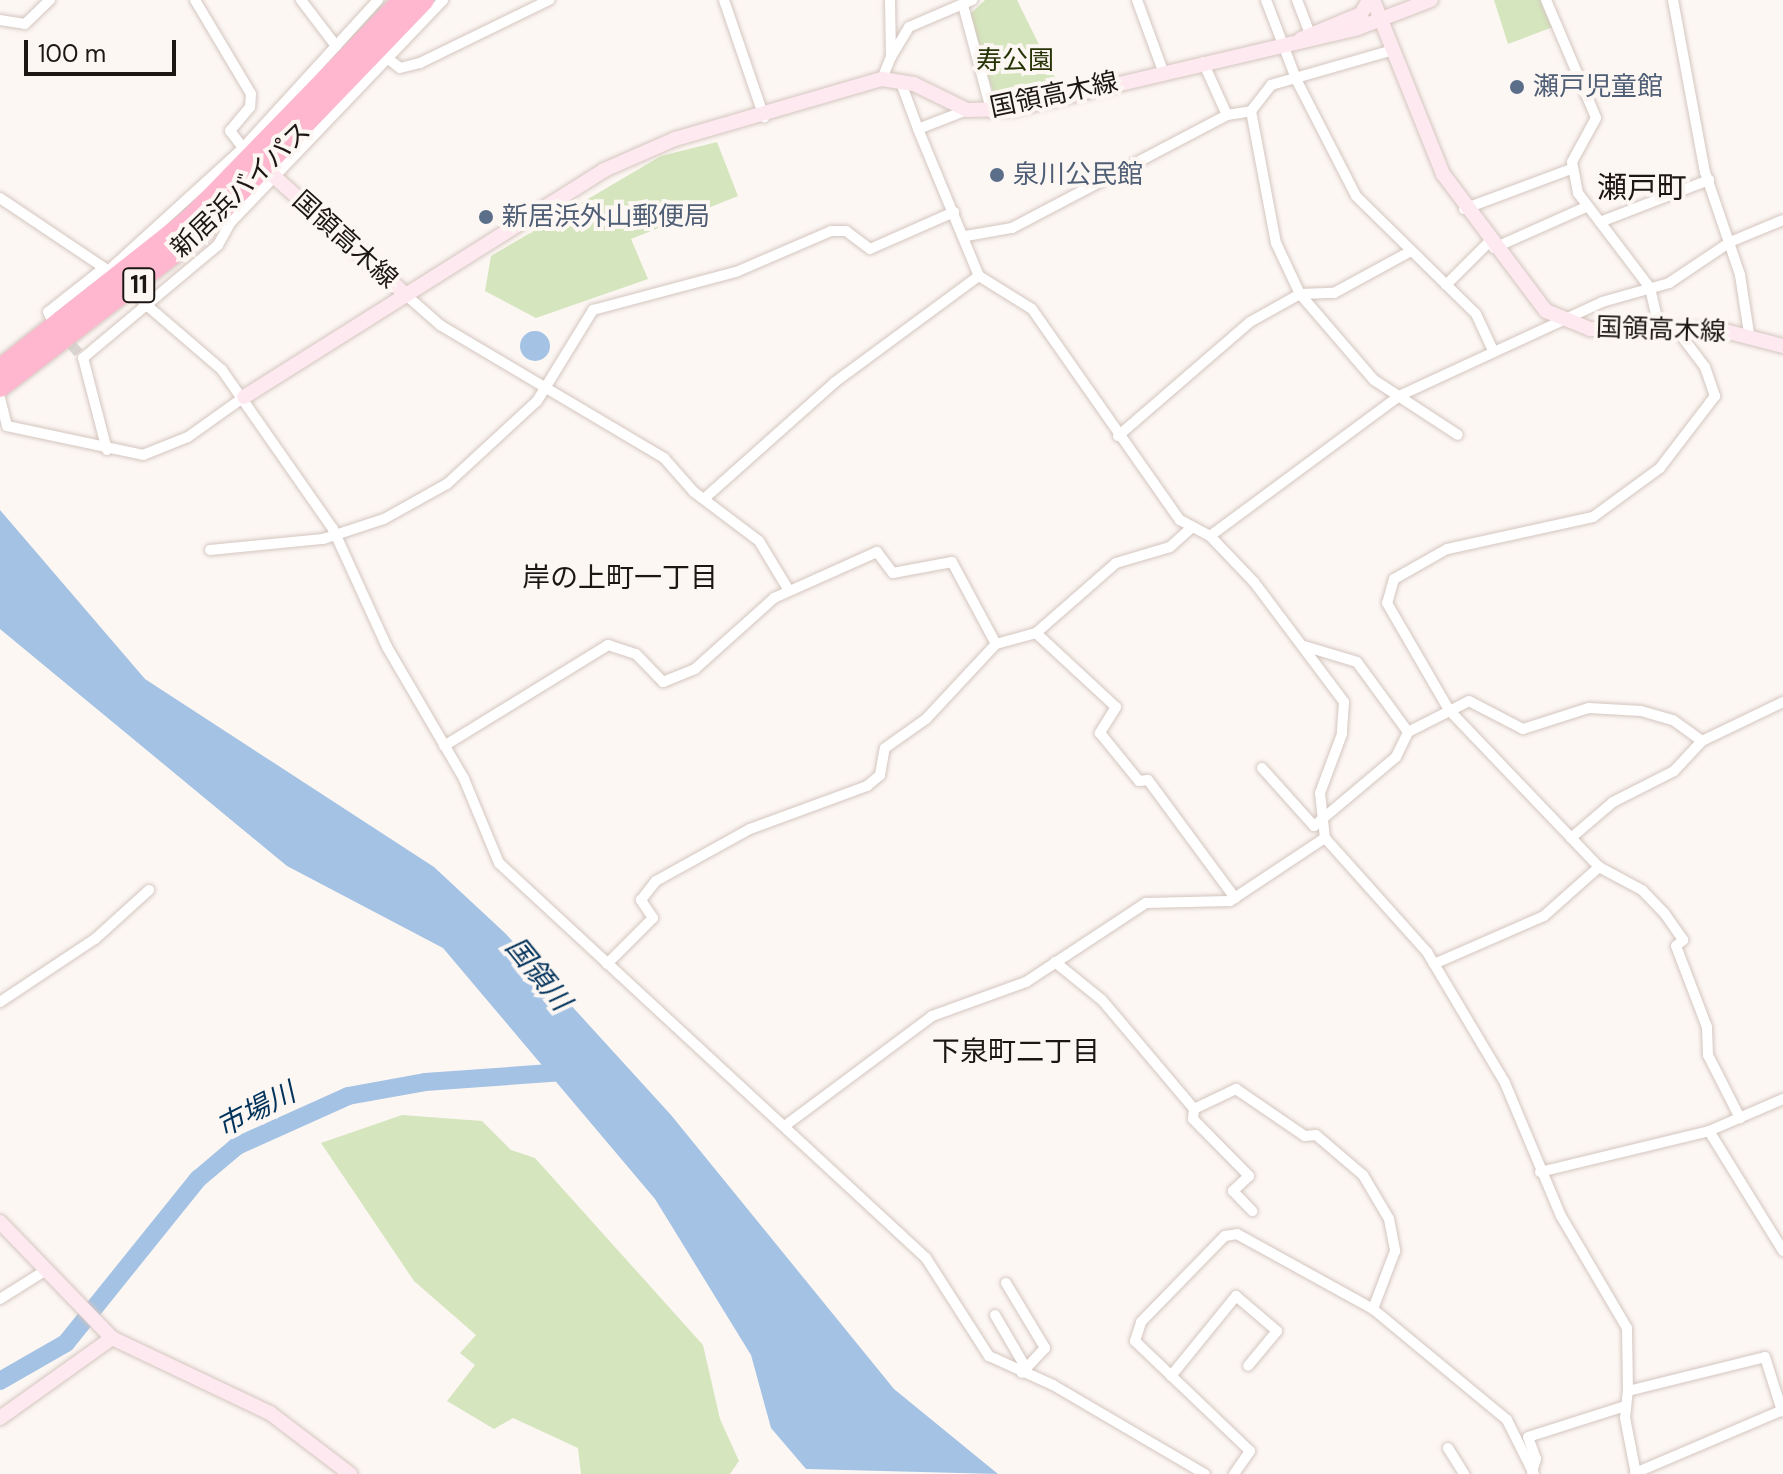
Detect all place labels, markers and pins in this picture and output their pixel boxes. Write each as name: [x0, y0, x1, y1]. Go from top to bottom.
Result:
place label: 瀬戸児童館: [1533, 71, 1663, 103]
marker: 瀬戸児童館: [1508, 78, 1526, 96]
place label: 泉川公民館: [1013, 159, 1143, 191]
marker: 泉川公民館: [988, 166, 1006, 184]
place label: 新居浜外山郵便局: [502, 201, 710, 233]
marker: 新居浜外山郵便局: [477, 208, 495, 226]

